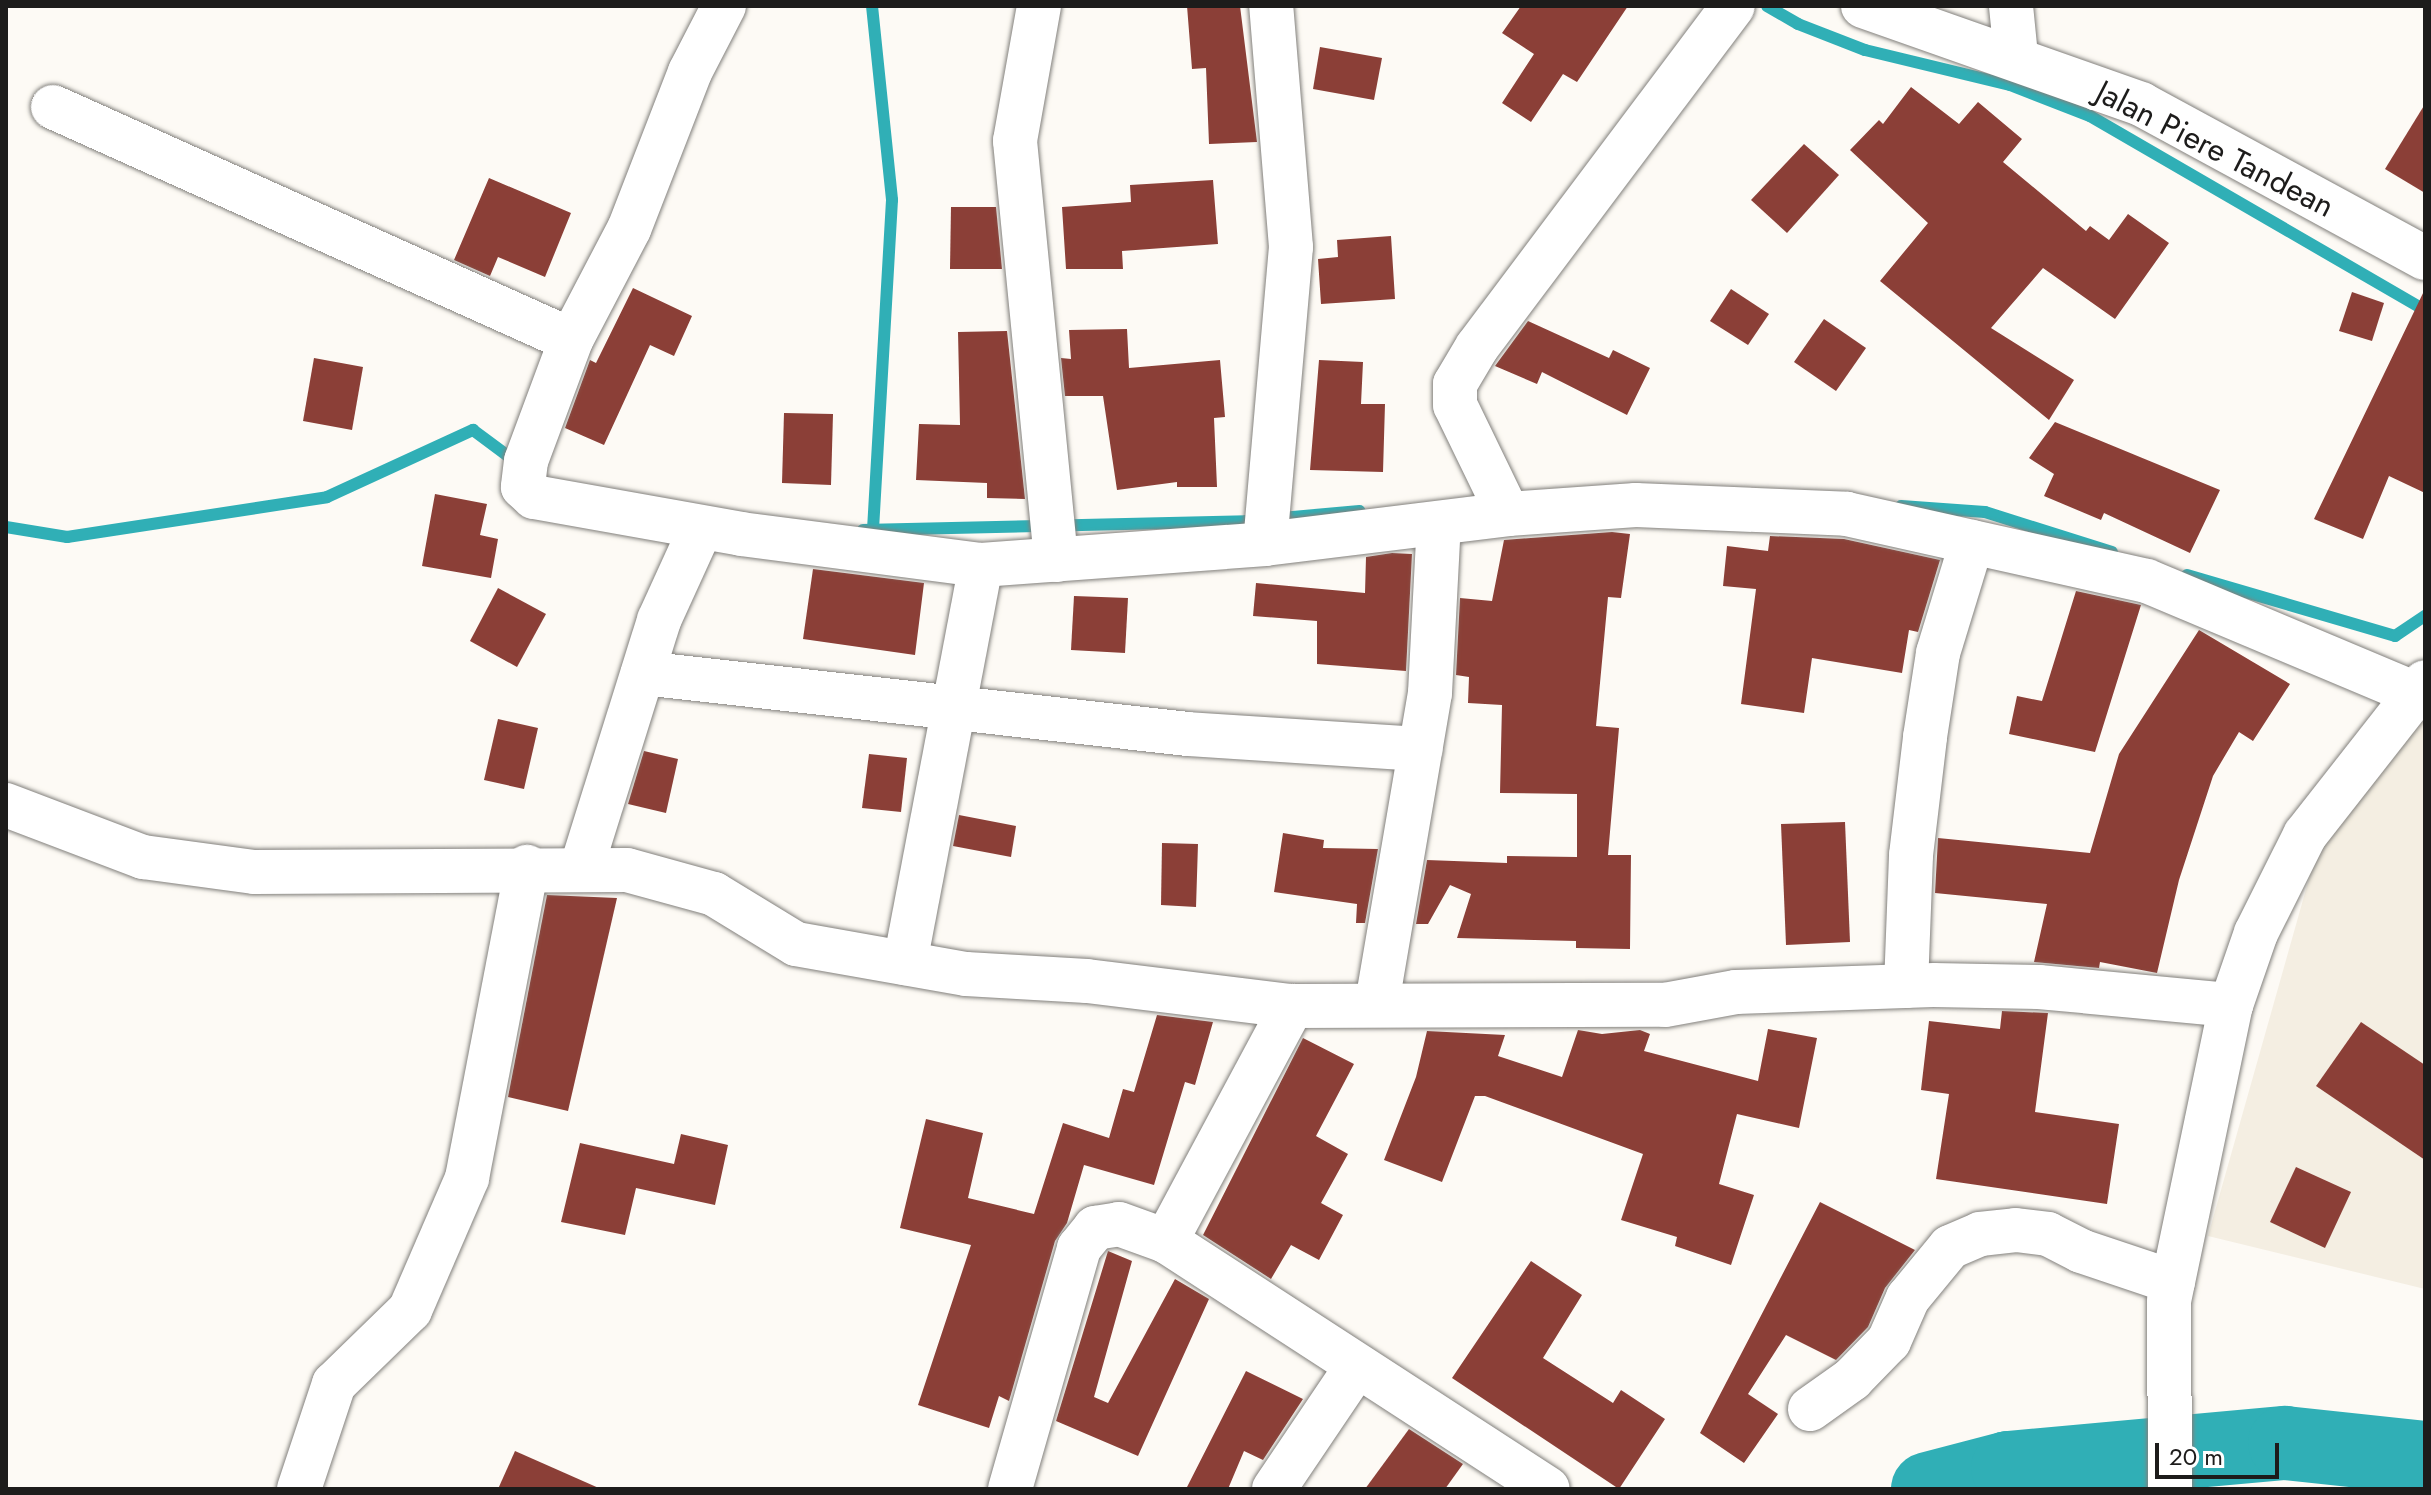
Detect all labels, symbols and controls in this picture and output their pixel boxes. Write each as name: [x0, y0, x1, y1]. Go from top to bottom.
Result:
street label: Jalan Piere Tandean: [2090, 72, 2340, 226]
scale bar: [2159, 1427, 2283, 1477]
text: 20 m: [2169, 1439, 2223, 1474]

